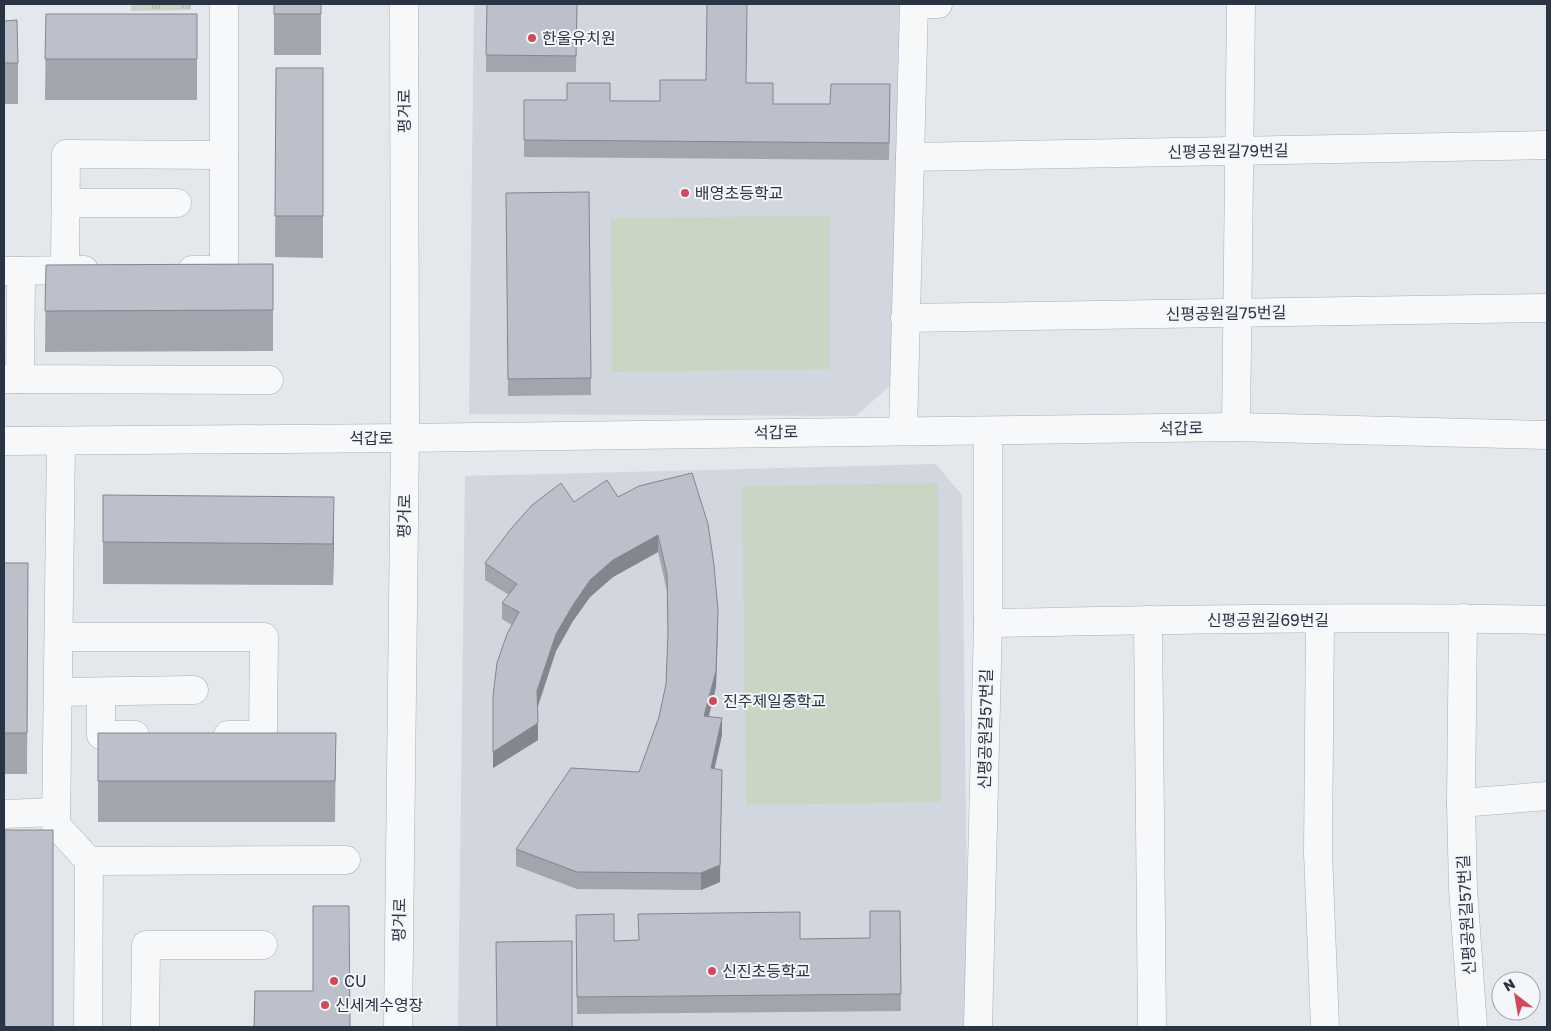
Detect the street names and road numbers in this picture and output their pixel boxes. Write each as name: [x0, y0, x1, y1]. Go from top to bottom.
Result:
street label: 평거로: [394, 89, 414, 133]
street label: 신평공원길79번길: [1167, 140, 1289, 162]
street label: 신평공원길75번길: [1165, 302, 1287, 324]
street label: 석갑로: [1159, 418, 1204, 438]
street label: 석갑로: [754, 422, 799, 442]
street label: 석갑로: [349, 428, 393, 448]
street label: 평거로: [394, 493, 414, 538]
street label: 신평공원길69번길: [1207, 610, 1329, 630]
street label: 신평공원길57번길: [974, 668, 996, 790]
street label: 신평공원길57번길: [1453, 854, 1479, 976]
street label: 평거로: [389, 897, 409, 942]

